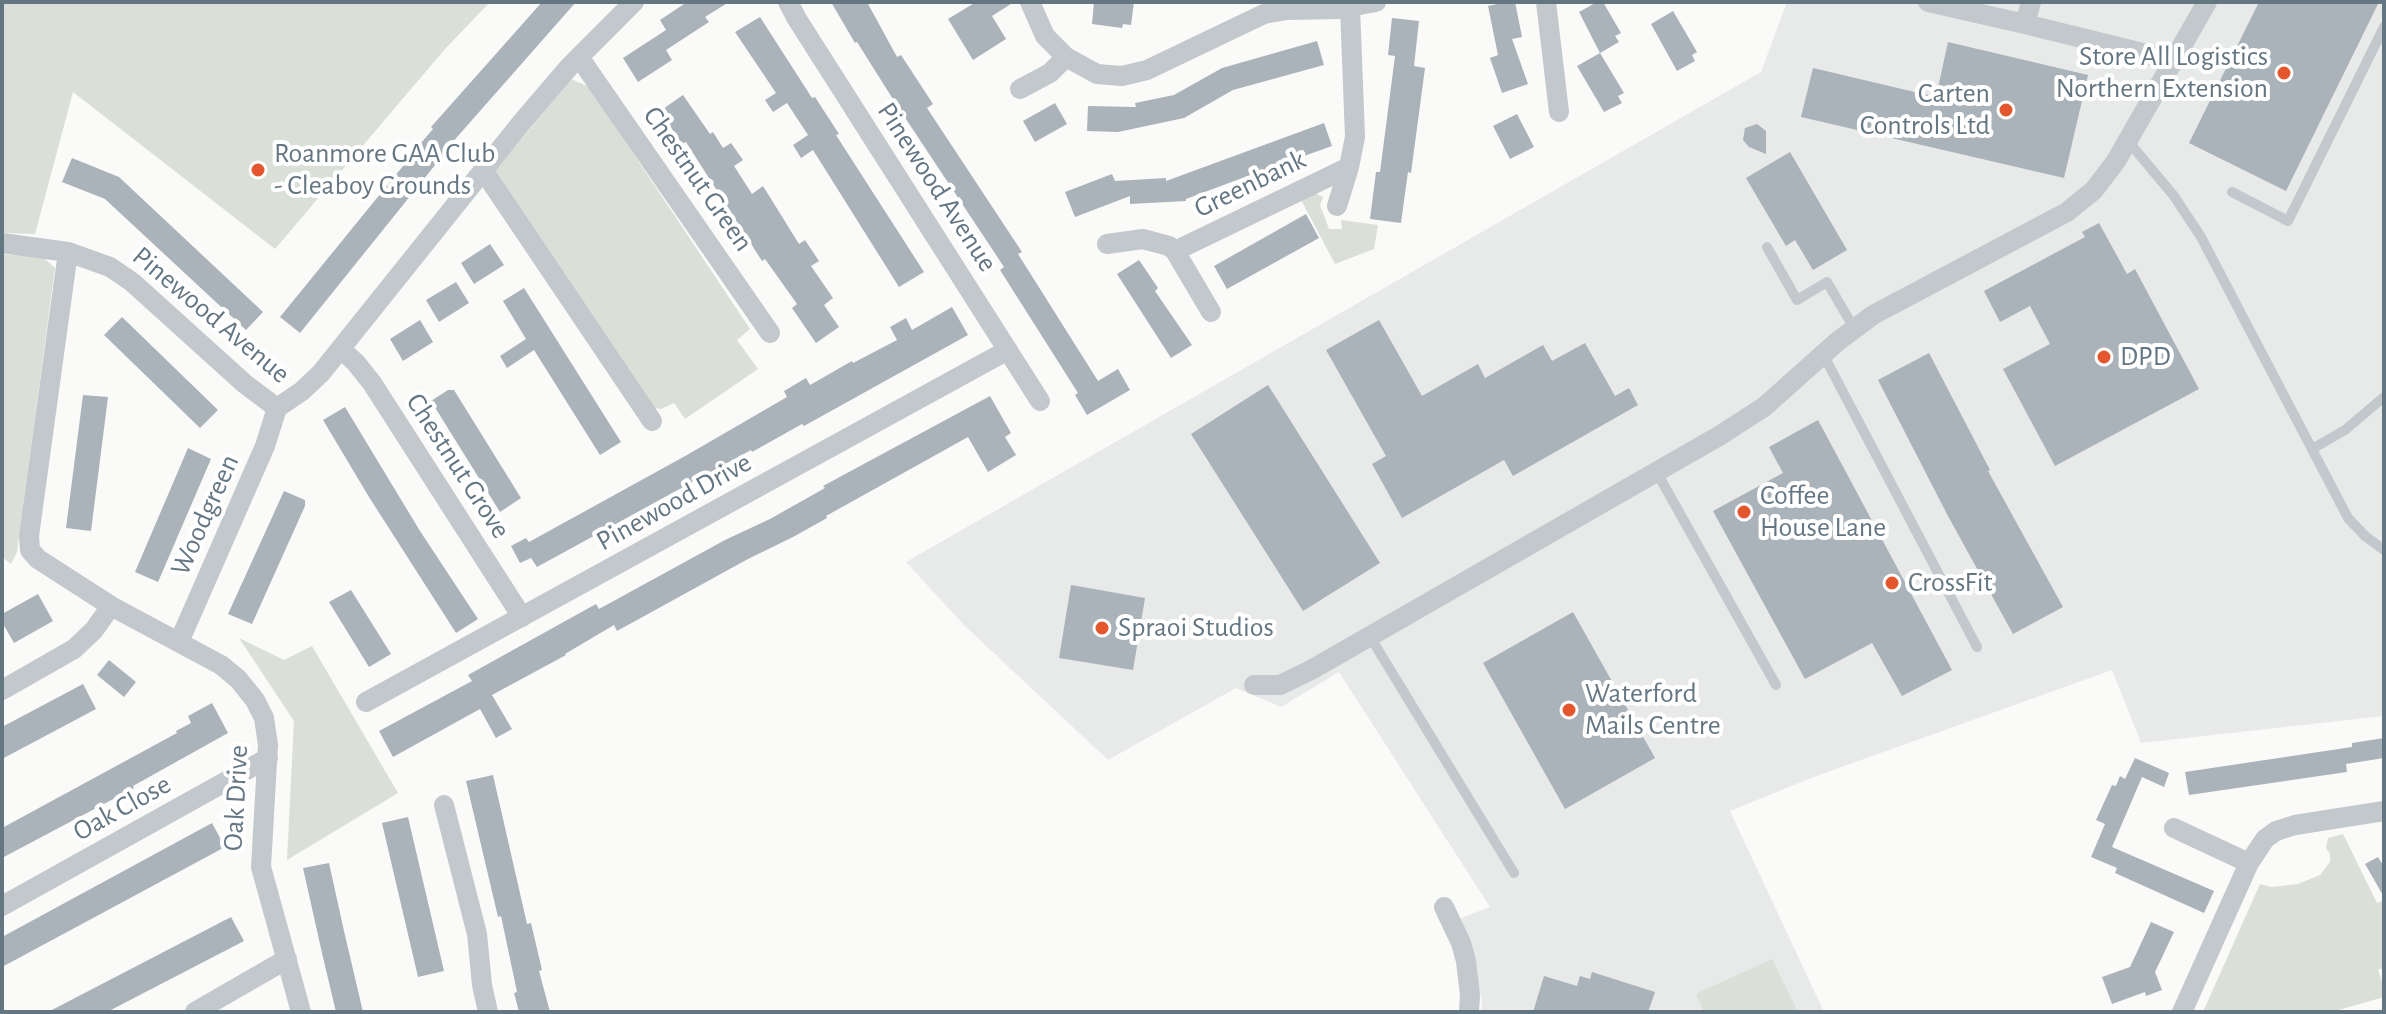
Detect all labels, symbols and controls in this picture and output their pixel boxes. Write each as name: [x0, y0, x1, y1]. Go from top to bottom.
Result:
place label: Store All Logistics Northern Extension: [2056, 40, 2268, 106]
marker: Store All Logistics Northern Extension: [2275, 64, 2293, 82]
place label: Carten Controls Ltd: [1860, 77, 1990, 143]
street label: Pinewood Avenue: [870, 96, 1004, 278]
street label: Chestnut Green: [636, 100, 760, 258]
marker: Carten Controls Ltd: [1997, 101, 2015, 119]
place label: Roanmore GAA Club - Cleaboy Grounds: [274, 137, 495, 203]
street label: Greenbank: [1189, 143, 1311, 225]
marker: Roanmore GAA Club - Cleaboy Grounds: [249, 161, 267, 179]
street label: Pinewood Avenue: [125, 239, 297, 391]
place label: DPD: [2120, 340, 2171, 374]
marker: DPD: [2095, 348, 2113, 366]
street label: Chestnut Grove: [399, 387, 517, 545]
street label: Pinewood Drive: [591, 446, 757, 558]
street label: Woodgreen: [163, 449, 247, 581]
place label: Coffee House Lane: [1760, 479, 1886, 545]
marker: Coffee House Lane: [1735, 503, 1753, 521]
place label: CrossFit: [1908, 566, 1992, 600]
marker: CrossFit: [1883, 574, 1901, 592]
place label: Spraoi Studios: [1118, 611, 1274, 645]
marker: Spraoi Studios: [1093, 619, 1111, 637]
place label: Waterford Mails Centre: [1585, 677, 1721, 743]
marker: Waterford Mails Centre: [1560, 701, 1578, 719]
street label: Oak Drive: [216, 744, 256, 852]
street label: Oak Close: [67, 767, 177, 849]

